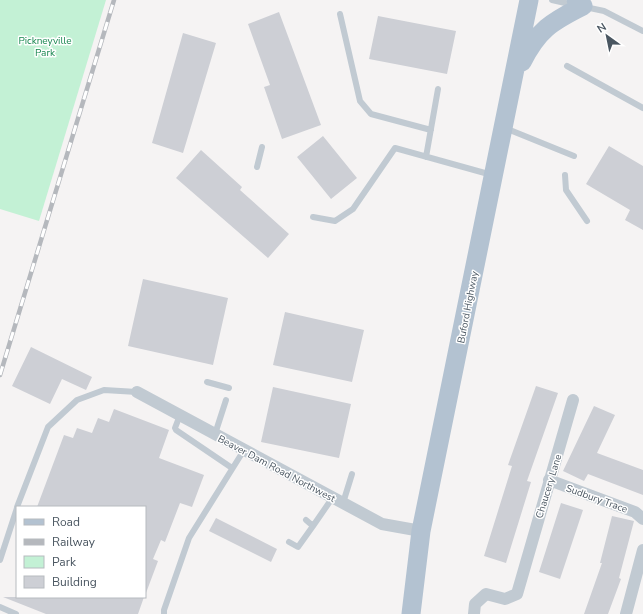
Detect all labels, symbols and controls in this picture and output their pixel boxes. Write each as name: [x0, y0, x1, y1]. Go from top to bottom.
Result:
north arrow: [587, 16, 627, 56]
text: N: [594, 20, 609, 37]
park label: Pickneyville Park: [18, 34, 72, 60]
street label: Buford Highway: [454, 269, 482, 344]
street label: Beaver Dam Road Northwest: [215, 432, 338, 506]
street label: Chaucery Lane: [533, 452, 565, 520]
street label: Sudbury Trace: [564, 481, 629, 517]
legend: [16, 506, 146, 598]
text: Road: [52, 514, 80, 530]
text: Railway: [52, 534, 96, 550]
text: Park: [52, 554, 77, 570]
text: Building: [52, 574, 97, 590]

